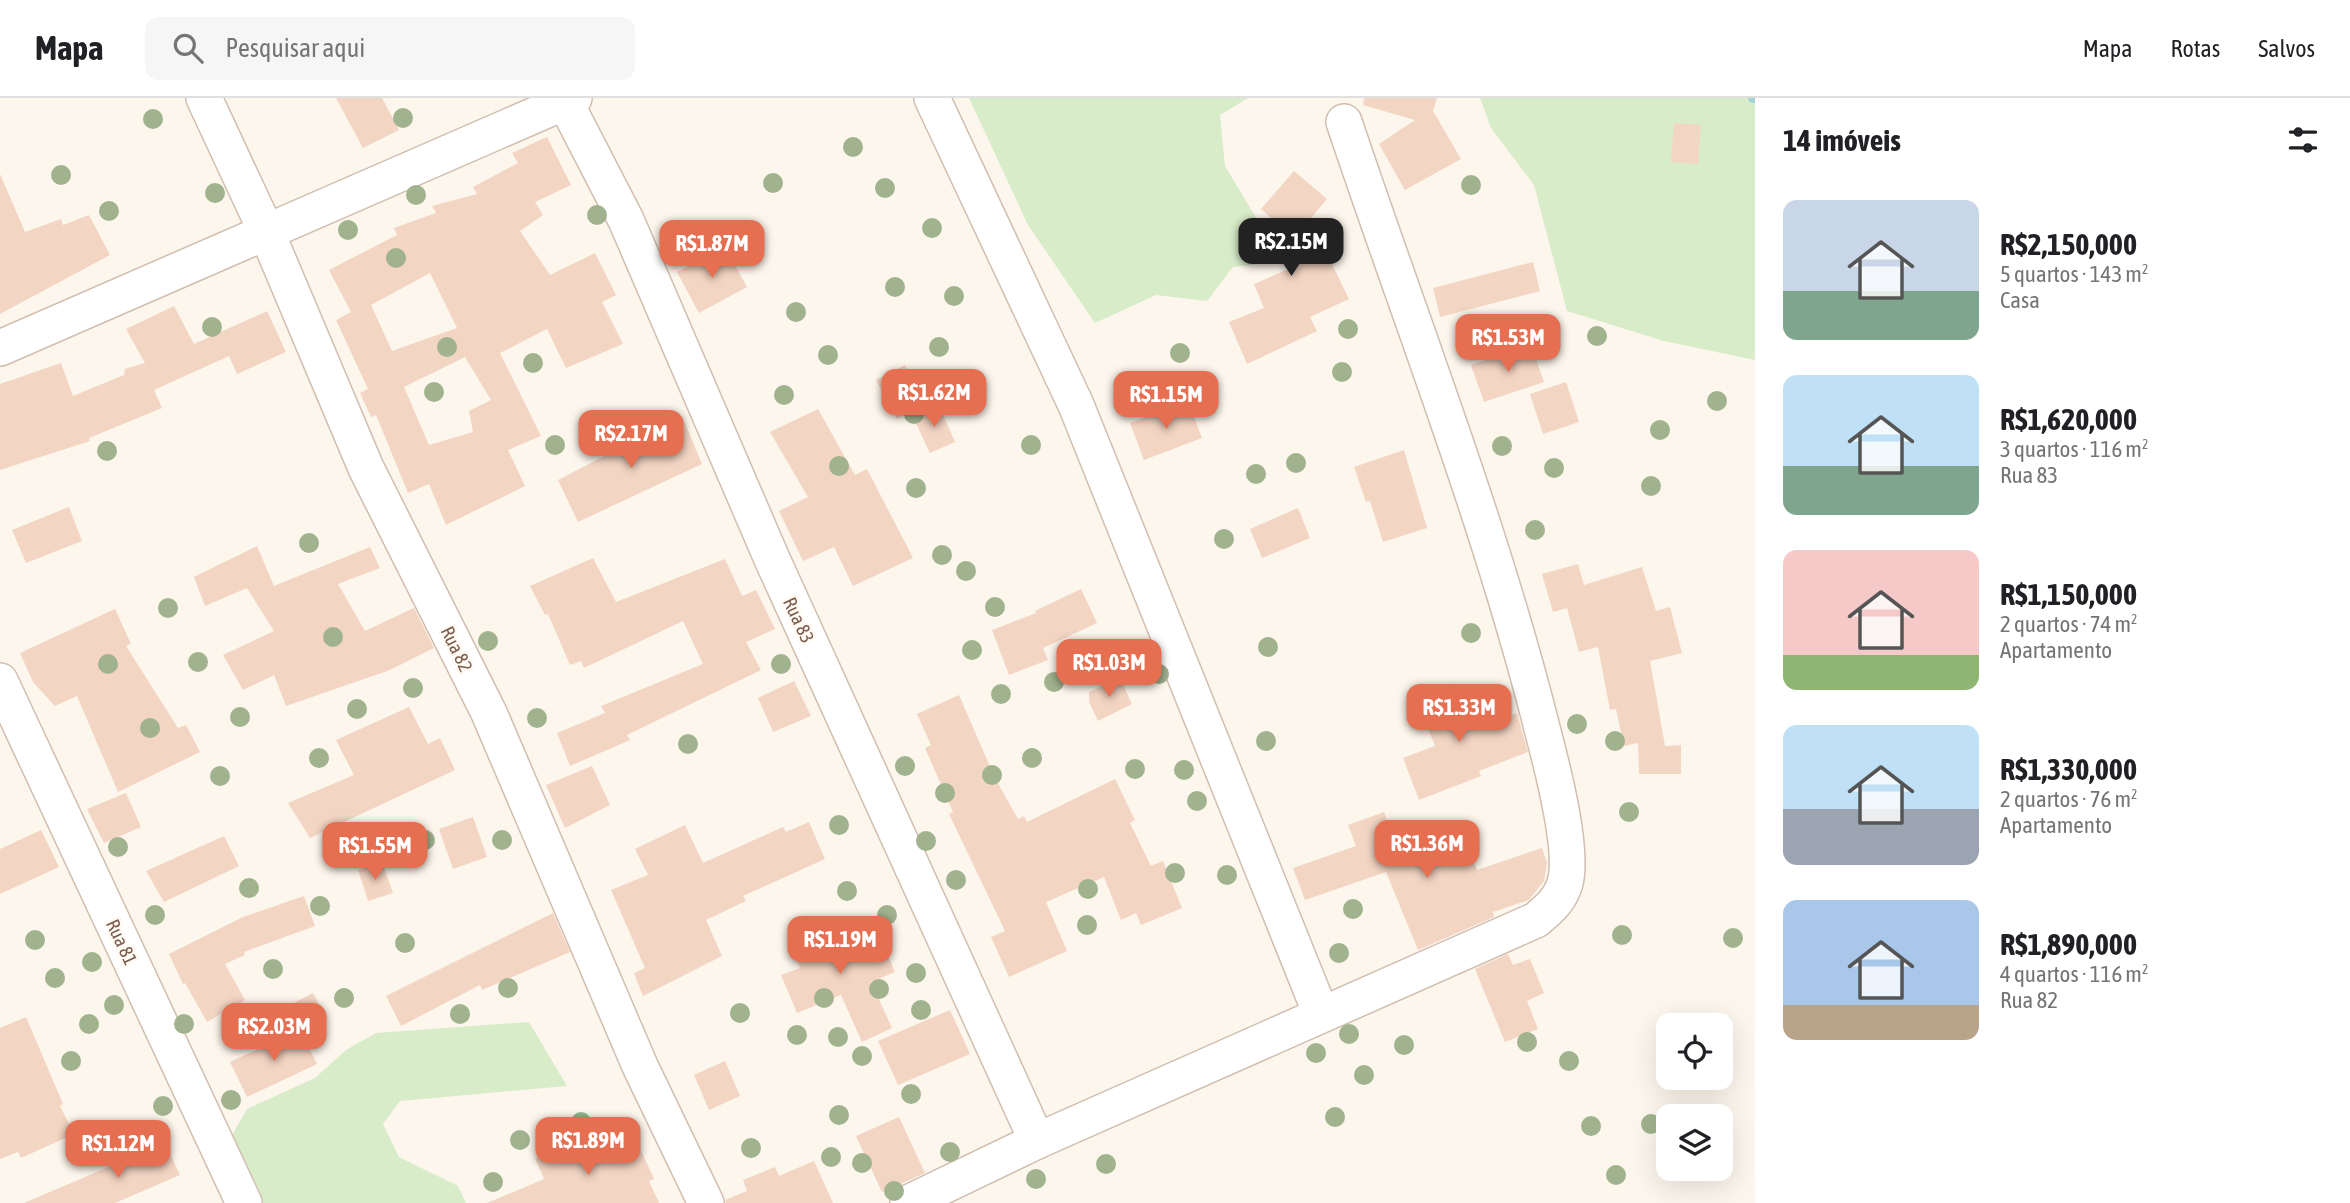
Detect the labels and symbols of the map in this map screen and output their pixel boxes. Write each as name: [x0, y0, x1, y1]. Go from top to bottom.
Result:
pin: R$2.15M: [1226, 218, 1356, 278]
pin: R$1.87M: [647, 220, 777, 280]
pin: R$1.53M: [1443, 314, 1573, 374]
pin: R$1.62M: [869, 370, 999, 429]
pin: R$1.15M: [1101, 372, 1231, 431]
pin: R$2.17M: [566, 410, 696, 470]
street label: Rua 83: [779, 594, 819, 646]
street label: Rua 82: [437, 623, 477, 675]
pin: R$1.03M: [1044, 640, 1174, 699]
pin: R$1.33M: [1394, 684, 1524, 744]
pin: R$1.36M: [1362, 820, 1492, 880]
pin: R$1.55M: [310, 822, 440, 882]
street label: Rua 81: [102, 916, 142, 968]
pin: R$1.19M: [775, 916, 905, 976]
pin: R$2.03M: [209, 1004, 339, 1063]
pin: R$1.89M: [523, 1118, 653, 1177]
pin: R$1.12M: [53, 1121, 183, 1180]

